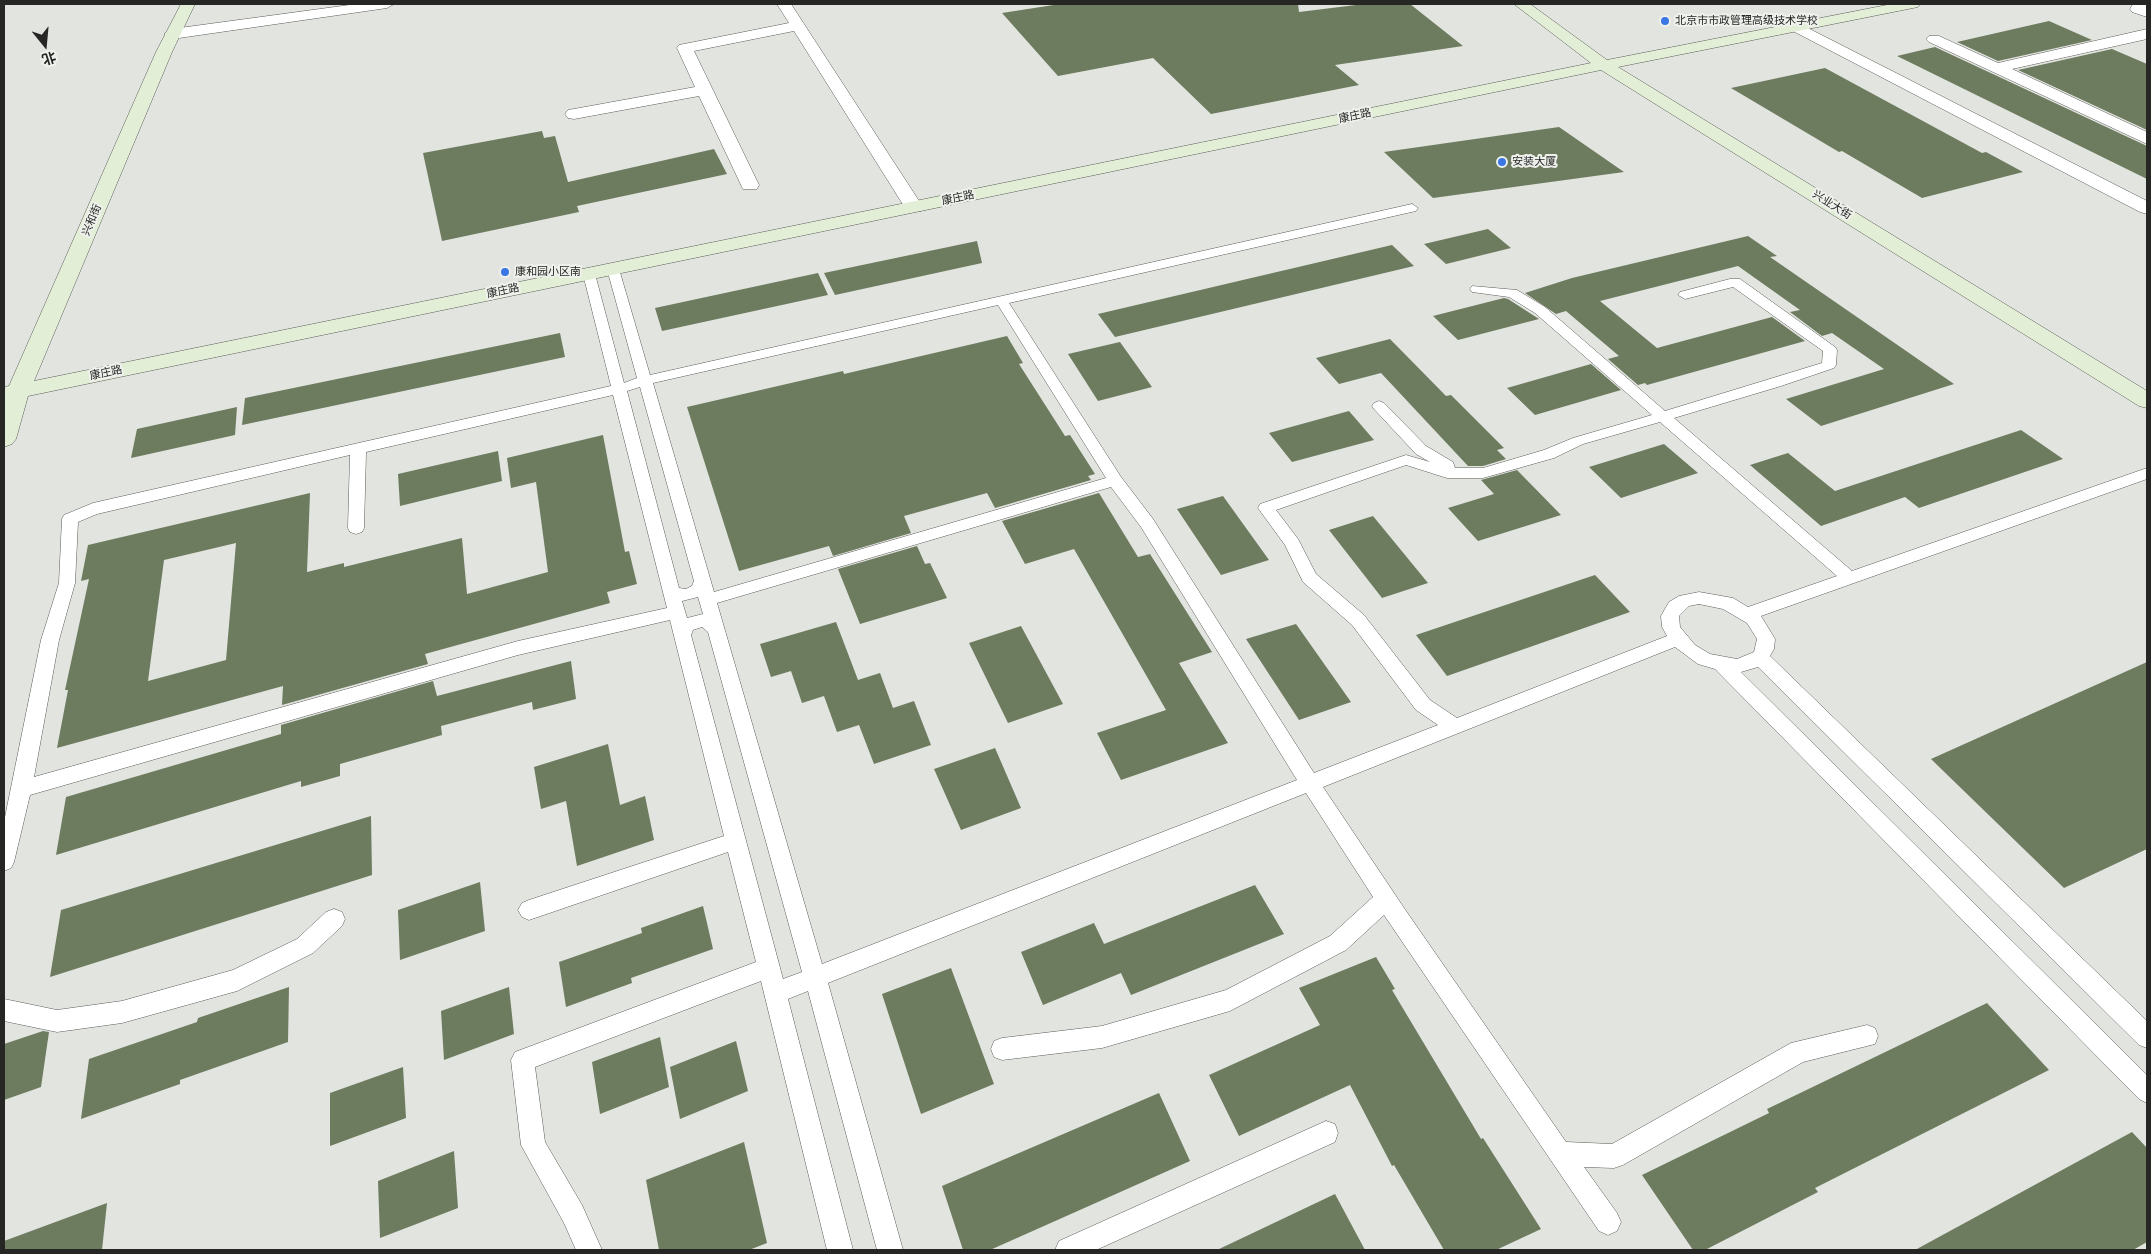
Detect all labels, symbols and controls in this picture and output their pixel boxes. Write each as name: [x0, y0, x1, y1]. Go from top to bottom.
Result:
place label: 北京市市政管理高级技术学校: [1675, 14, 1818, 28]
marker: 北京市市政管理高级技术学校: [1659, 15, 1671, 27]
north arrow: [20, 20, 70, 70]
text: 北: [40, 48, 59, 71]
street label: 康庄路: [1337, 106, 1373, 126]
place label: 安装大厦: [1512, 155, 1556, 169]
marker: 安装大厦: [1496, 156, 1508, 168]
street label: 康庄路: [940, 188, 976, 208]
street label: 兴业大街: [1810, 188, 1854, 222]
street label: 兴和街: [79, 202, 105, 238]
place label: 康和园小区南: [515, 265, 581, 279]
marker: 康和园小区南: [499, 266, 511, 278]
street label: 康庄路: [485, 281, 521, 301]
street label: 康庄路: [88, 363, 124, 383]

